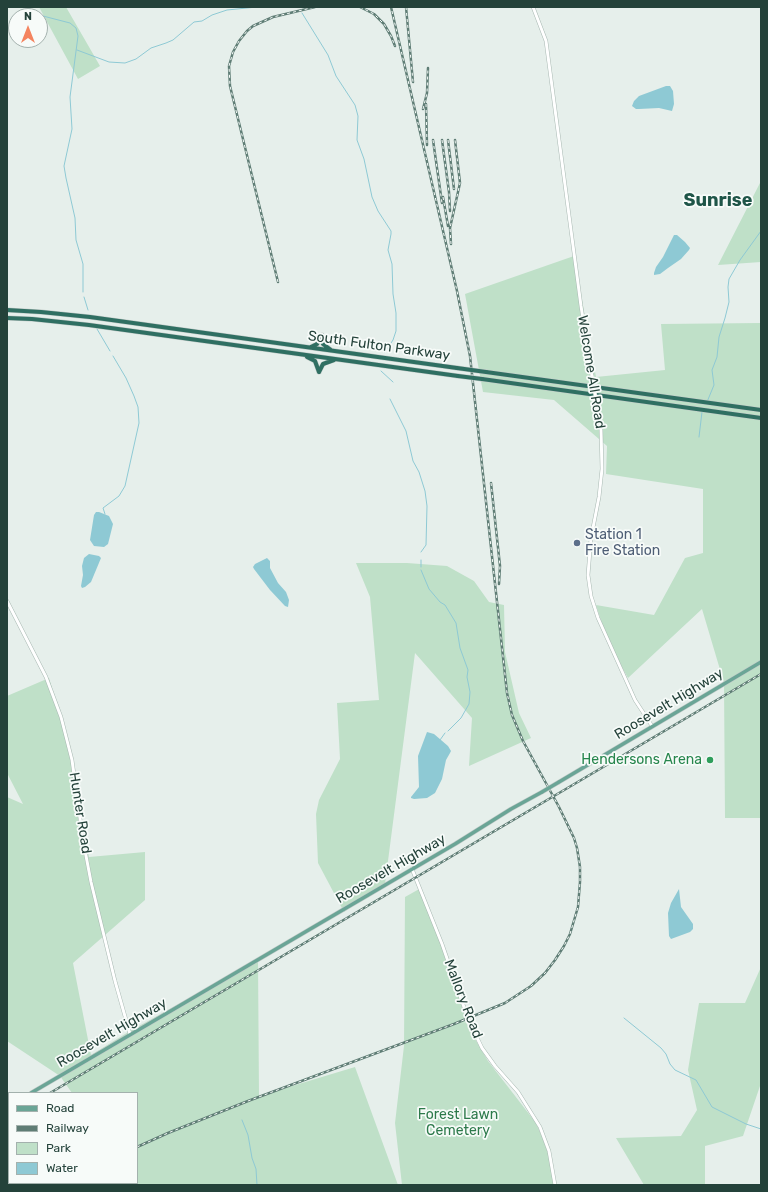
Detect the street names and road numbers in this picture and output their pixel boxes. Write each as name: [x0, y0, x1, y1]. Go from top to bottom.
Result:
street label: Welcome All Road: [574, 314, 608, 430]
street label: South Fulton Parkway: [307, 328, 451, 364]
street label: Roosevelt Highway: [612, 665, 726, 743]
street label: Hunter Road: [65, 771, 95, 855]
street label: Roosevelt Highway: [333, 831, 449, 907]
street label: Mallory Road: [440, 957, 486, 1041]
street label: Roosevelt Highway: [54, 995, 170, 1071]

